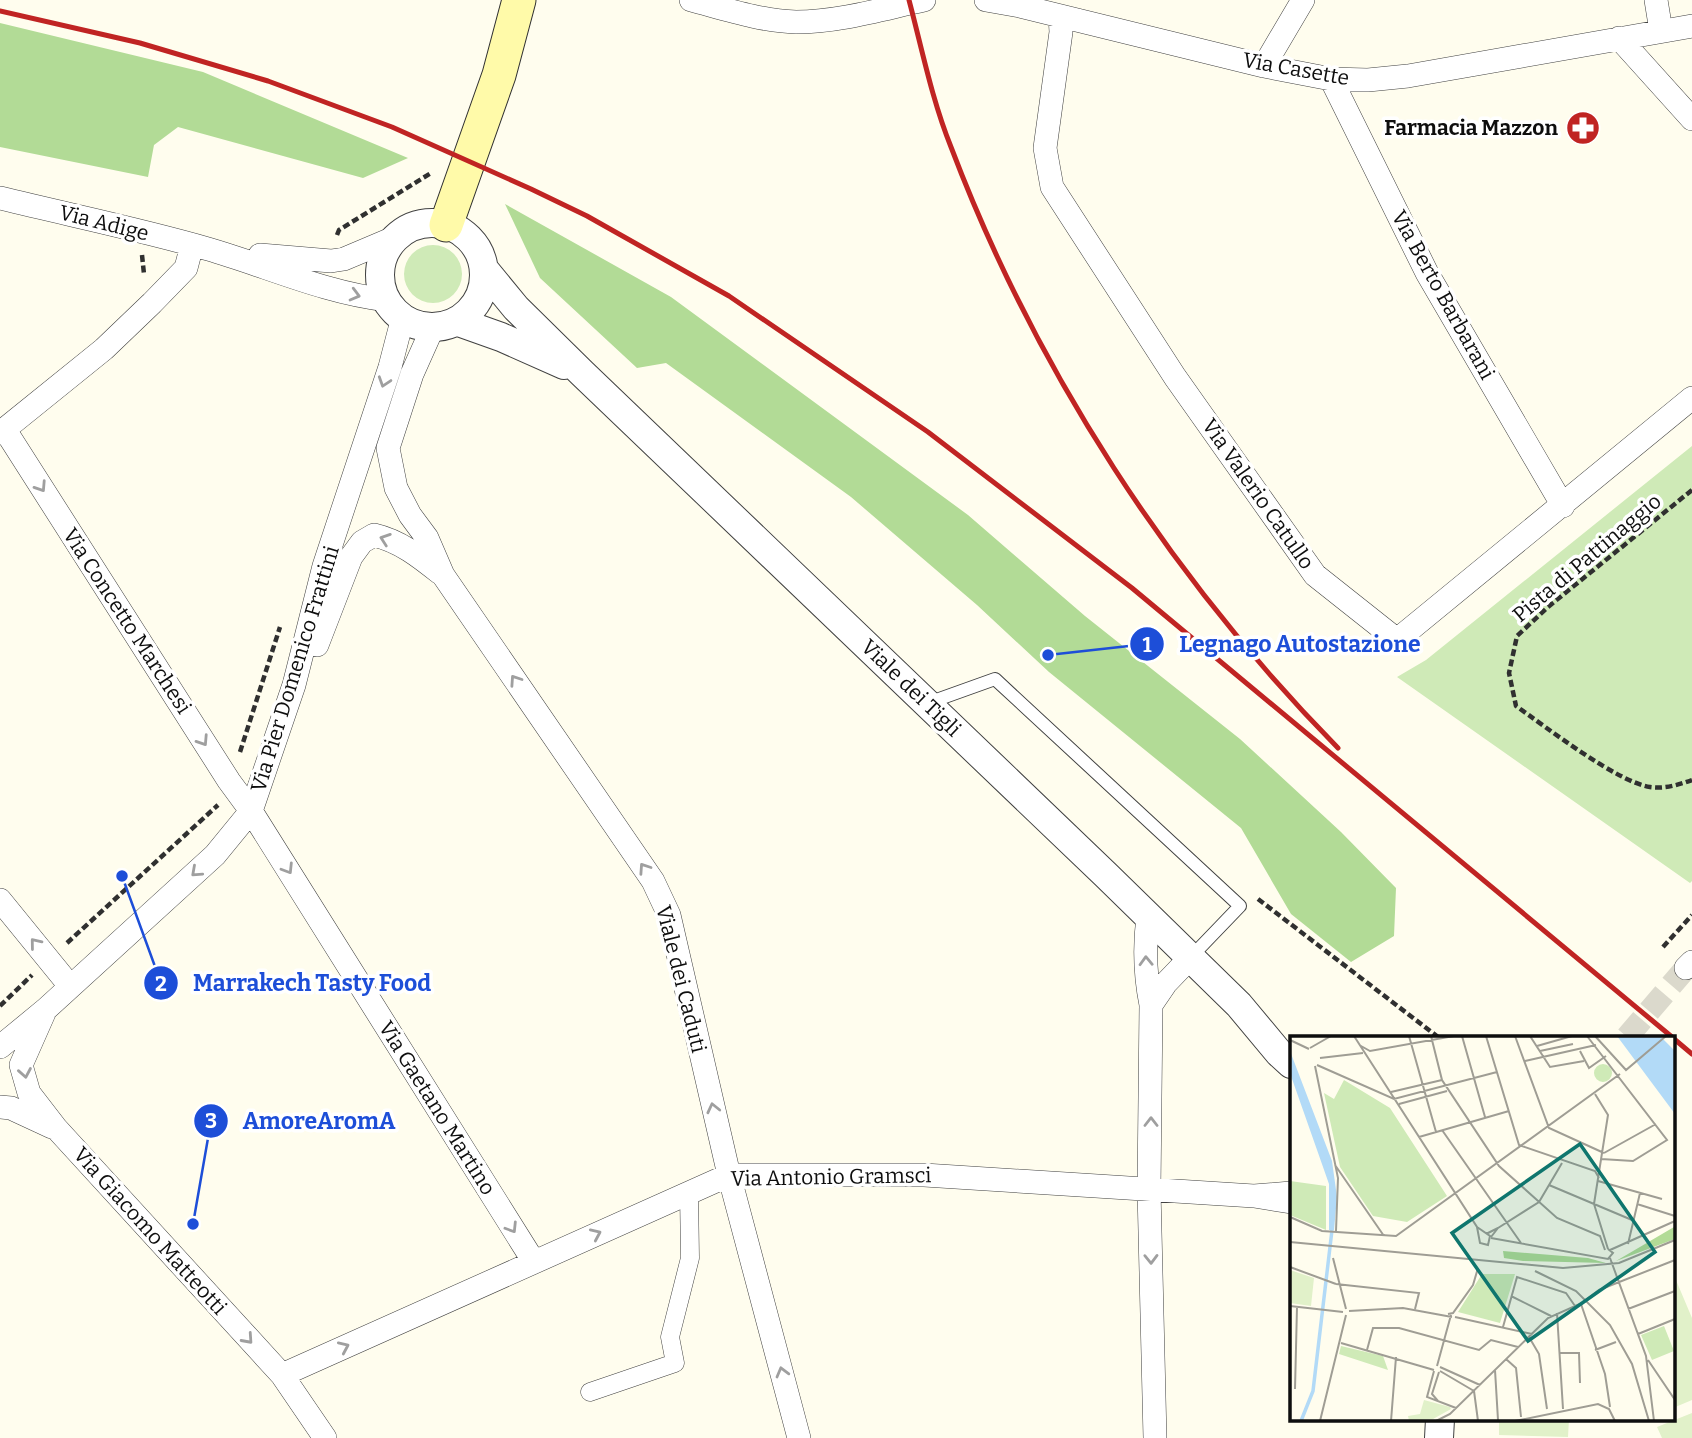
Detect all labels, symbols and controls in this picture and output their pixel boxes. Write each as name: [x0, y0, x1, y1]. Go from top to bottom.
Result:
street label: Via Casette: [1241, 47, 1351, 91]
pharmacy icon: Farmacia Mazzon: [1564, 109, 1602, 147]
place label: Farmacia Mazzon: [1384, 115, 1558, 141]
street label: Via Adige: [57, 199, 151, 247]
street label: Via Berto Barbarani: [1386, 206, 1500, 384]
one-way arrow: [349, 286, 361, 301]
one-way arrow: [378, 376, 393, 388]
street label: Via Valerio Catullo: [1196, 414, 1320, 574]
one-way arrow: [33, 480, 46, 493]
street label: Pista di Pattinaggio: [1507, 488, 1667, 628]
street label: Via Concetto Marchesi: [57, 523, 197, 719]
one-way arrow: [380, 533, 392, 547]
street label: Via Pier Domenico Frattini: [245, 543, 345, 795]
callout: Legnago Autostazione: [1130, 622, 1434, 666]
text: Legnago Autostazione: [1179, 630, 1421, 658]
text: 1: [1142, 632, 1152, 658]
street label: Viale dei Tigli: [856, 634, 966, 742]
one-way arrow: [511, 675, 523, 688]
one-way arrow: [195, 733, 208, 746]
one-way arrow: [279, 862, 292, 875]
one-way arrow: [639, 862, 652, 875]
one-way arrow: [191, 863, 204, 876]
street label: Viale dei Caduti: [650, 903, 712, 1055]
one-way arrow: [31, 939, 43, 952]
one-way arrow: [1138, 955, 1153, 966]
callout: Marrakech Tasty Food: [144, 961, 445, 1005]
text: Marrakech Tasty Food: [193, 969, 431, 997]
text: 2: [155, 971, 167, 997]
street label: Via Gaetano Martino: [373, 1016, 501, 1200]
inset map: [1290, 1036, 1674, 1420]
one-way arrow: [17, 1068, 32, 1079]
callout: AmoreAromA: [194, 1099, 410, 1143]
one-way arrow: [707, 1102, 722, 1114]
text: AmoreAromA: [243, 1107, 396, 1135]
text: 3: [205, 1108, 217, 1134]
one-way arrow: [1143, 1117, 1159, 1127]
street label: Via Giacomo Matteotti: [68, 1142, 232, 1320]
street label: Via Antonio Gramsci: [730, 1162, 932, 1192]
one-way arrow: [504, 1221, 517, 1234]
one-way arrow: [589, 1228, 601, 1242]
one-way arrow: [1144, 1253, 1159, 1264]
one-way arrow: [240, 1331, 253, 1344]
one-way arrow: [337, 1341, 349, 1355]
one-way arrow: [775, 1366, 790, 1378]

